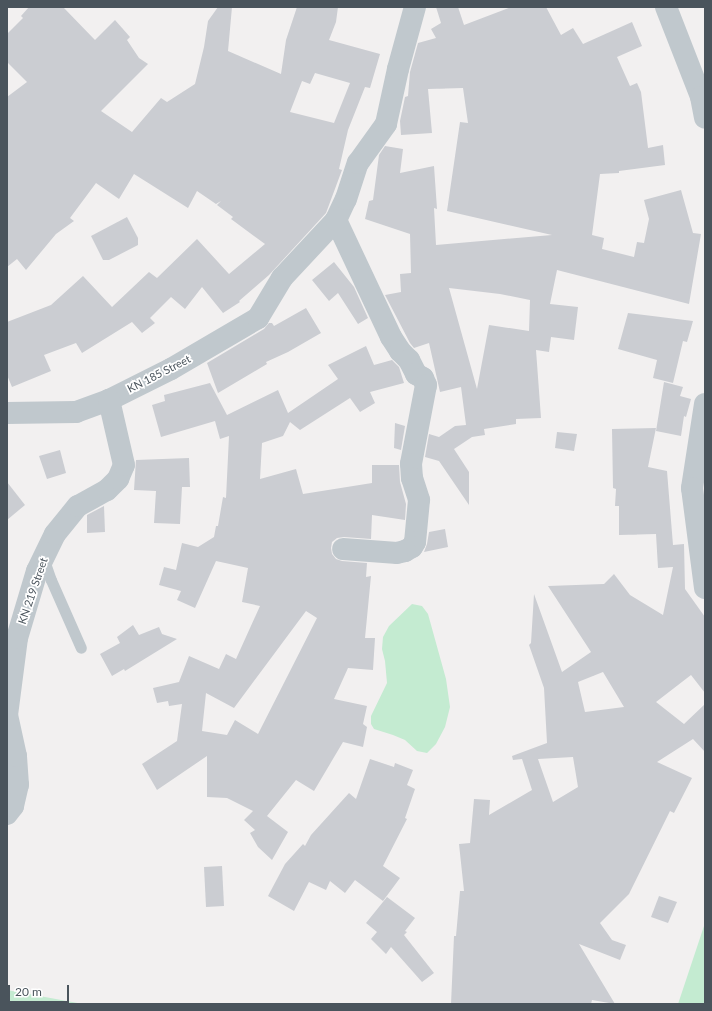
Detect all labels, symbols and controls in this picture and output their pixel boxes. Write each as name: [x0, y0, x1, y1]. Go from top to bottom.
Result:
street label: KN 185 Street: [125, 352, 193, 396]
street label: KN 219 Street: [15, 556, 51, 626]
scale bar: [10, 977, 71, 1003]
text: 20 m: [15, 984, 42, 999]

